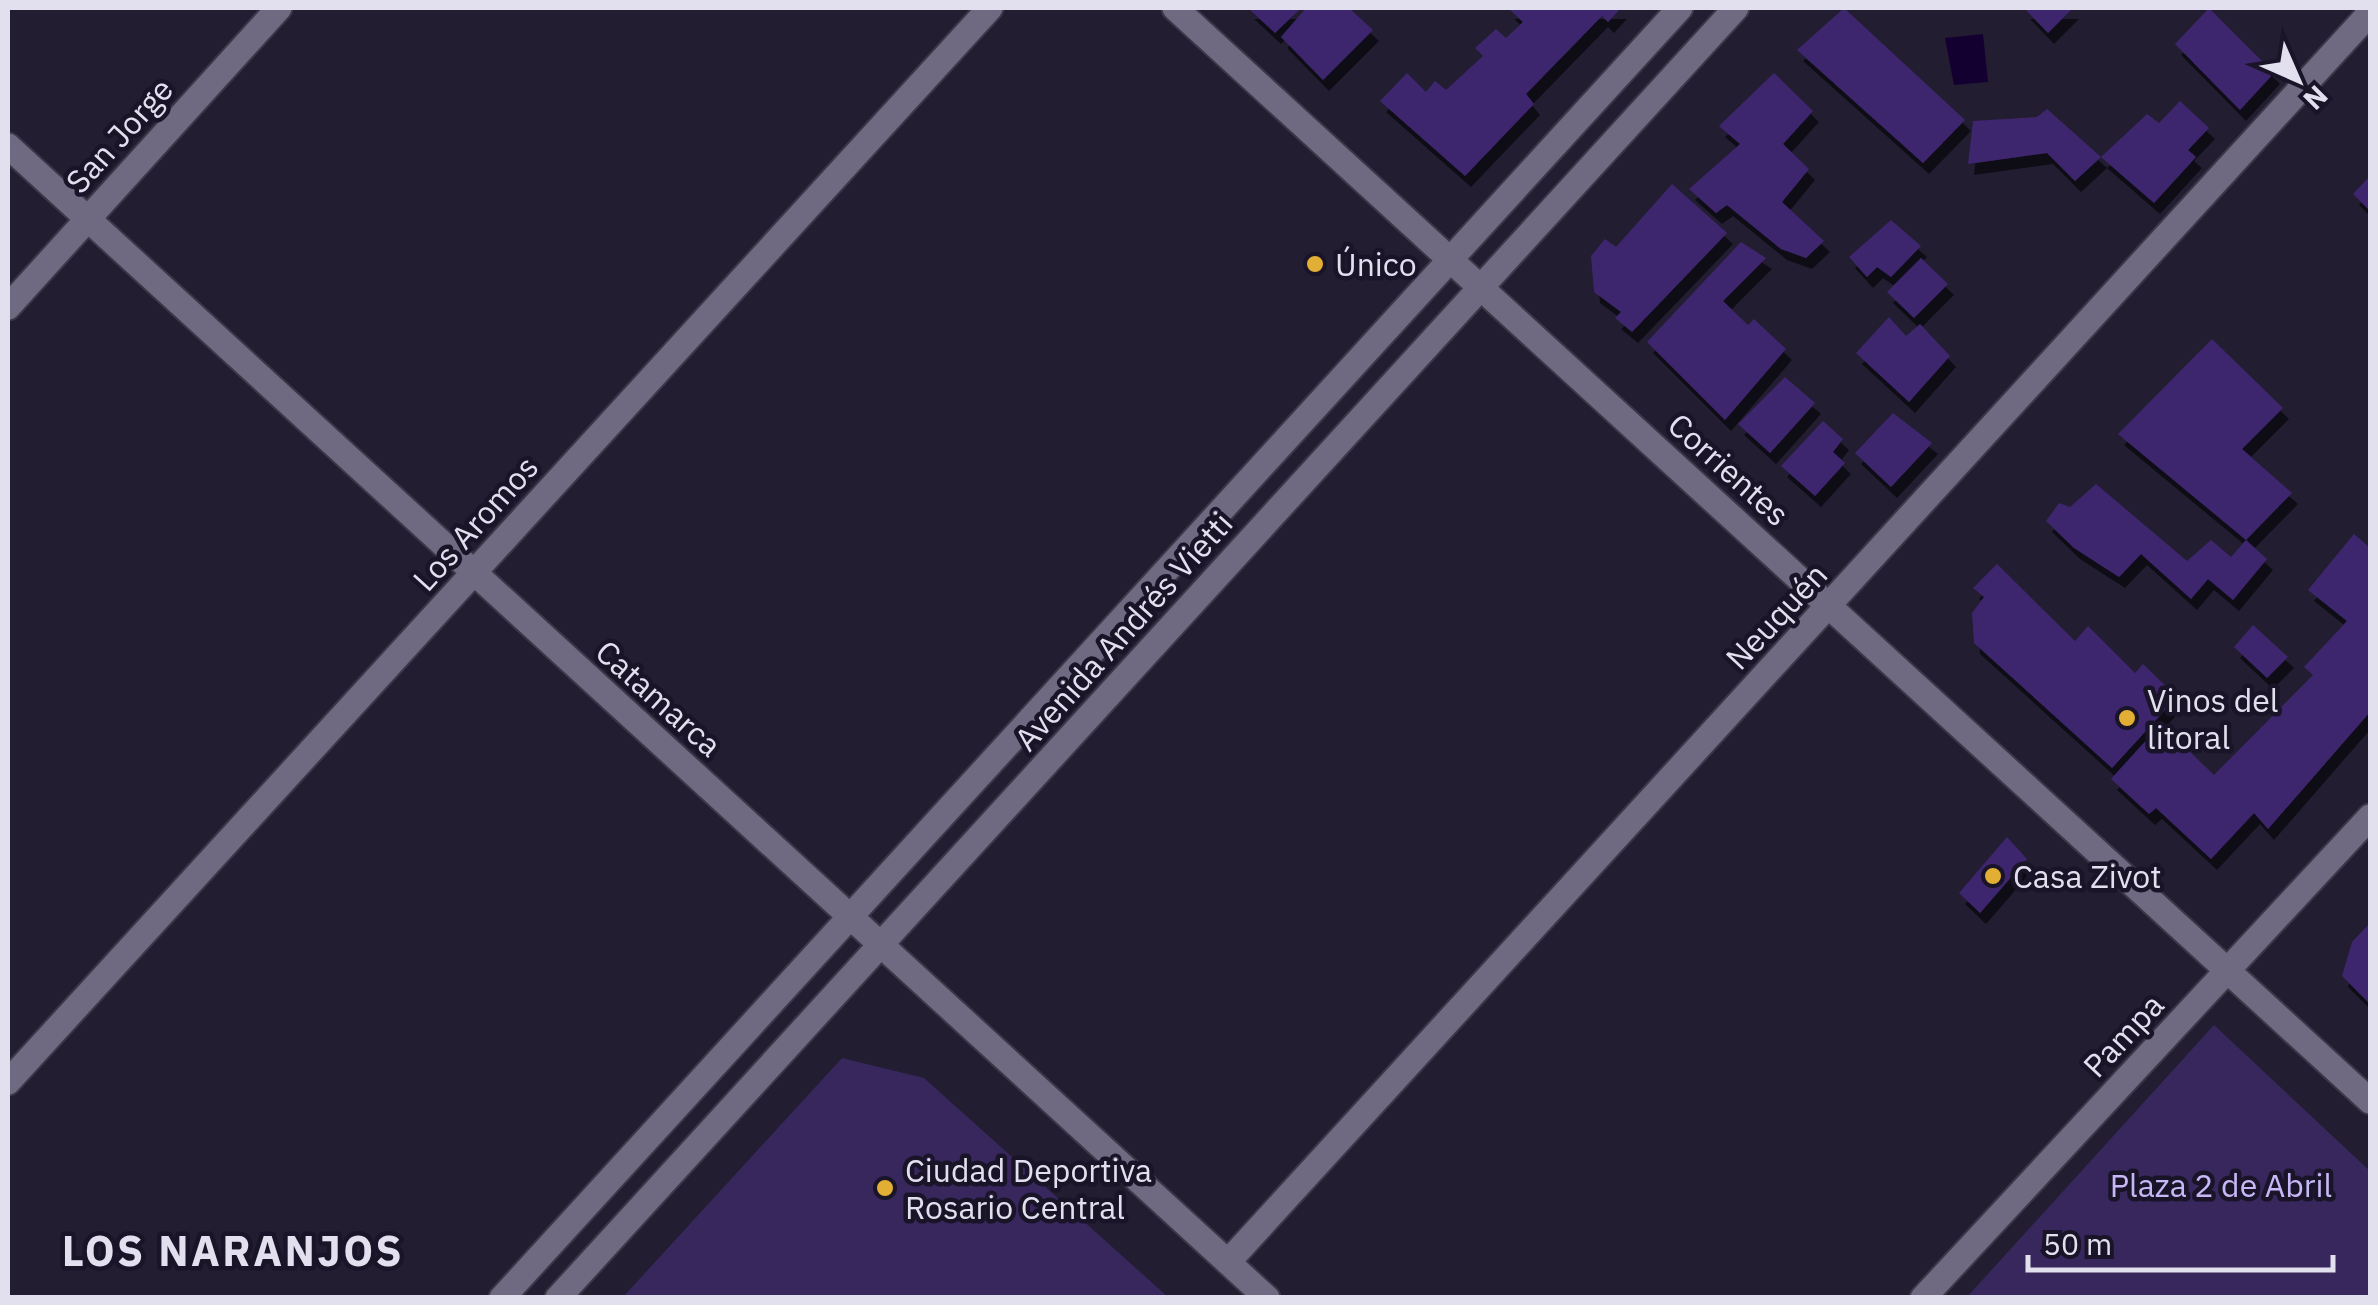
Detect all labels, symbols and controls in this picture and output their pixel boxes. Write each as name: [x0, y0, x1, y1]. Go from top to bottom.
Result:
north arrow: [2248, 30, 2348, 130]
street label: San Jorge: [56, 69, 182, 201]
text: N: [2296, 78, 2336, 118]
place label: Único: [1335, 243, 1417, 285]
marker: Único: [1304, 253, 1326, 275]
street label: Corrientes: [1659, 403, 1799, 535]
street label: Los Aromos: [403, 446, 547, 600]
street label: Avenida Andrés Vietti: [1005, 503, 1241, 759]
street label: Neuquén: [1716, 554, 1836, 678]
street label: Catamarca: [587, 631, 731, 765]
place label: Vinos del litoral: [2147, 679, 2279, 758]
marker: Vinos del litoral: [2116, 707, 2138, 729]
place label: Casa Zivot: [2013, 855, 2161, 897]
marker: Casa Zivot: [1982, 865, 2004, 887]
street label: Pampa: [2074, 984, 2172, 1086]
place label: Ciudad Deportiva Rosario Central: [905, 1149, 1152, 1228]
park label: Plaza 2 de Abril: [2110, 1164, 2332, 1206]
marker: Ciudad Deportiva Rosario Central: [874, 1177, 896, 1199]
scale bar: [2028, 1210, 2333, 1272]
district label: LOS NARANJOS: [62, 1223, 404, 1278]
text: 50 m: [2043, 1224, 2112, 1263]

